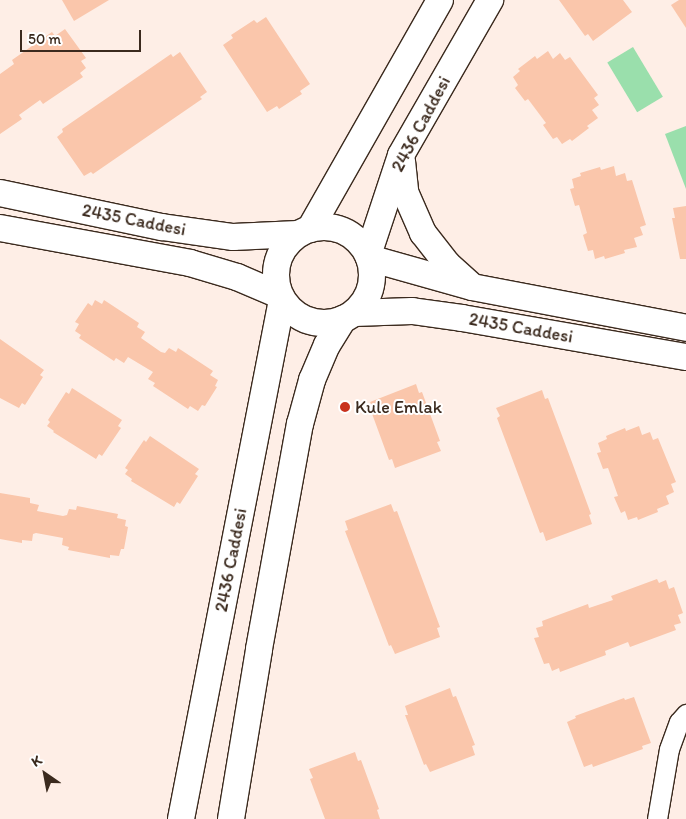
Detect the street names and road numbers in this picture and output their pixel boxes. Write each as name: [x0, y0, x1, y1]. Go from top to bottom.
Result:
street label: 2436 Caddesi: [387, 72, 455, 176]
street label: 2435 Caddesi: [80, 199, 188, 241]
street label: 2435 Caddesi: [467, 308, 575, 348]
street label: 2436 Caddesi: [210, 506, 252, 614]

